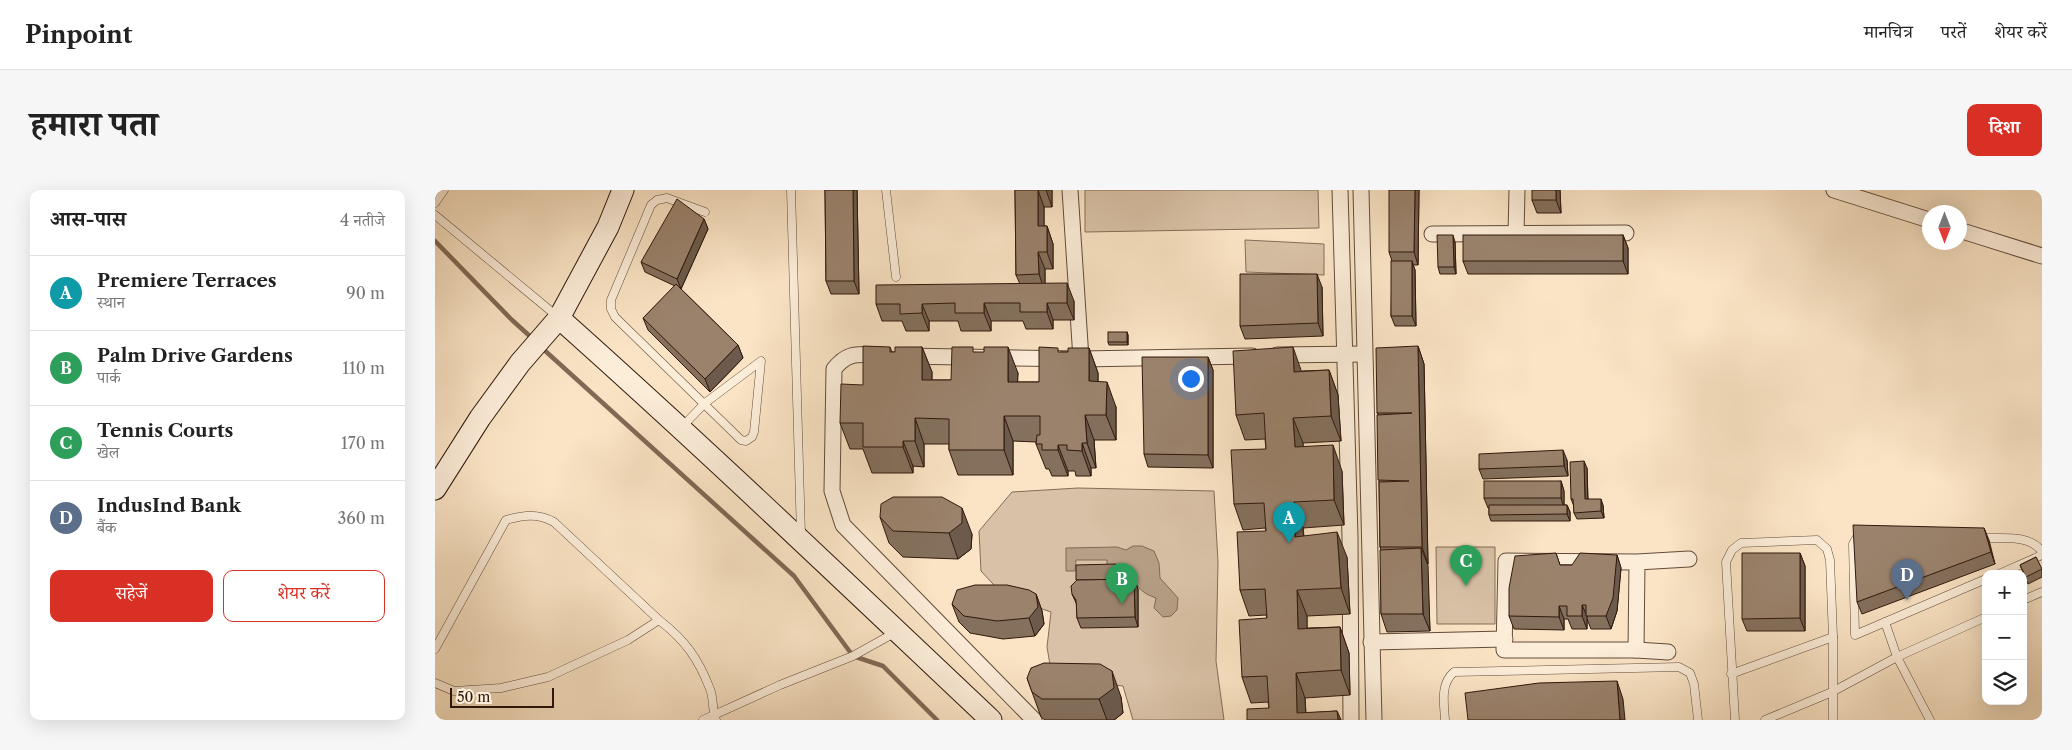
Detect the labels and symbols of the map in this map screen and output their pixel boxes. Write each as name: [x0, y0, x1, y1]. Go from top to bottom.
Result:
north arrow: [1922, 205, 1967, 250]
your location: [1178, 366, 1204, 392]
pin: A: [1273, 502, 1305, 543]
pin: C: [1450, 545, 1482, 586]
pin: D: [1891, 559, 1923, 600]
pin: B: [1106, 563, 1138, 604]
scale bar: [450, 685, 554, 708]

